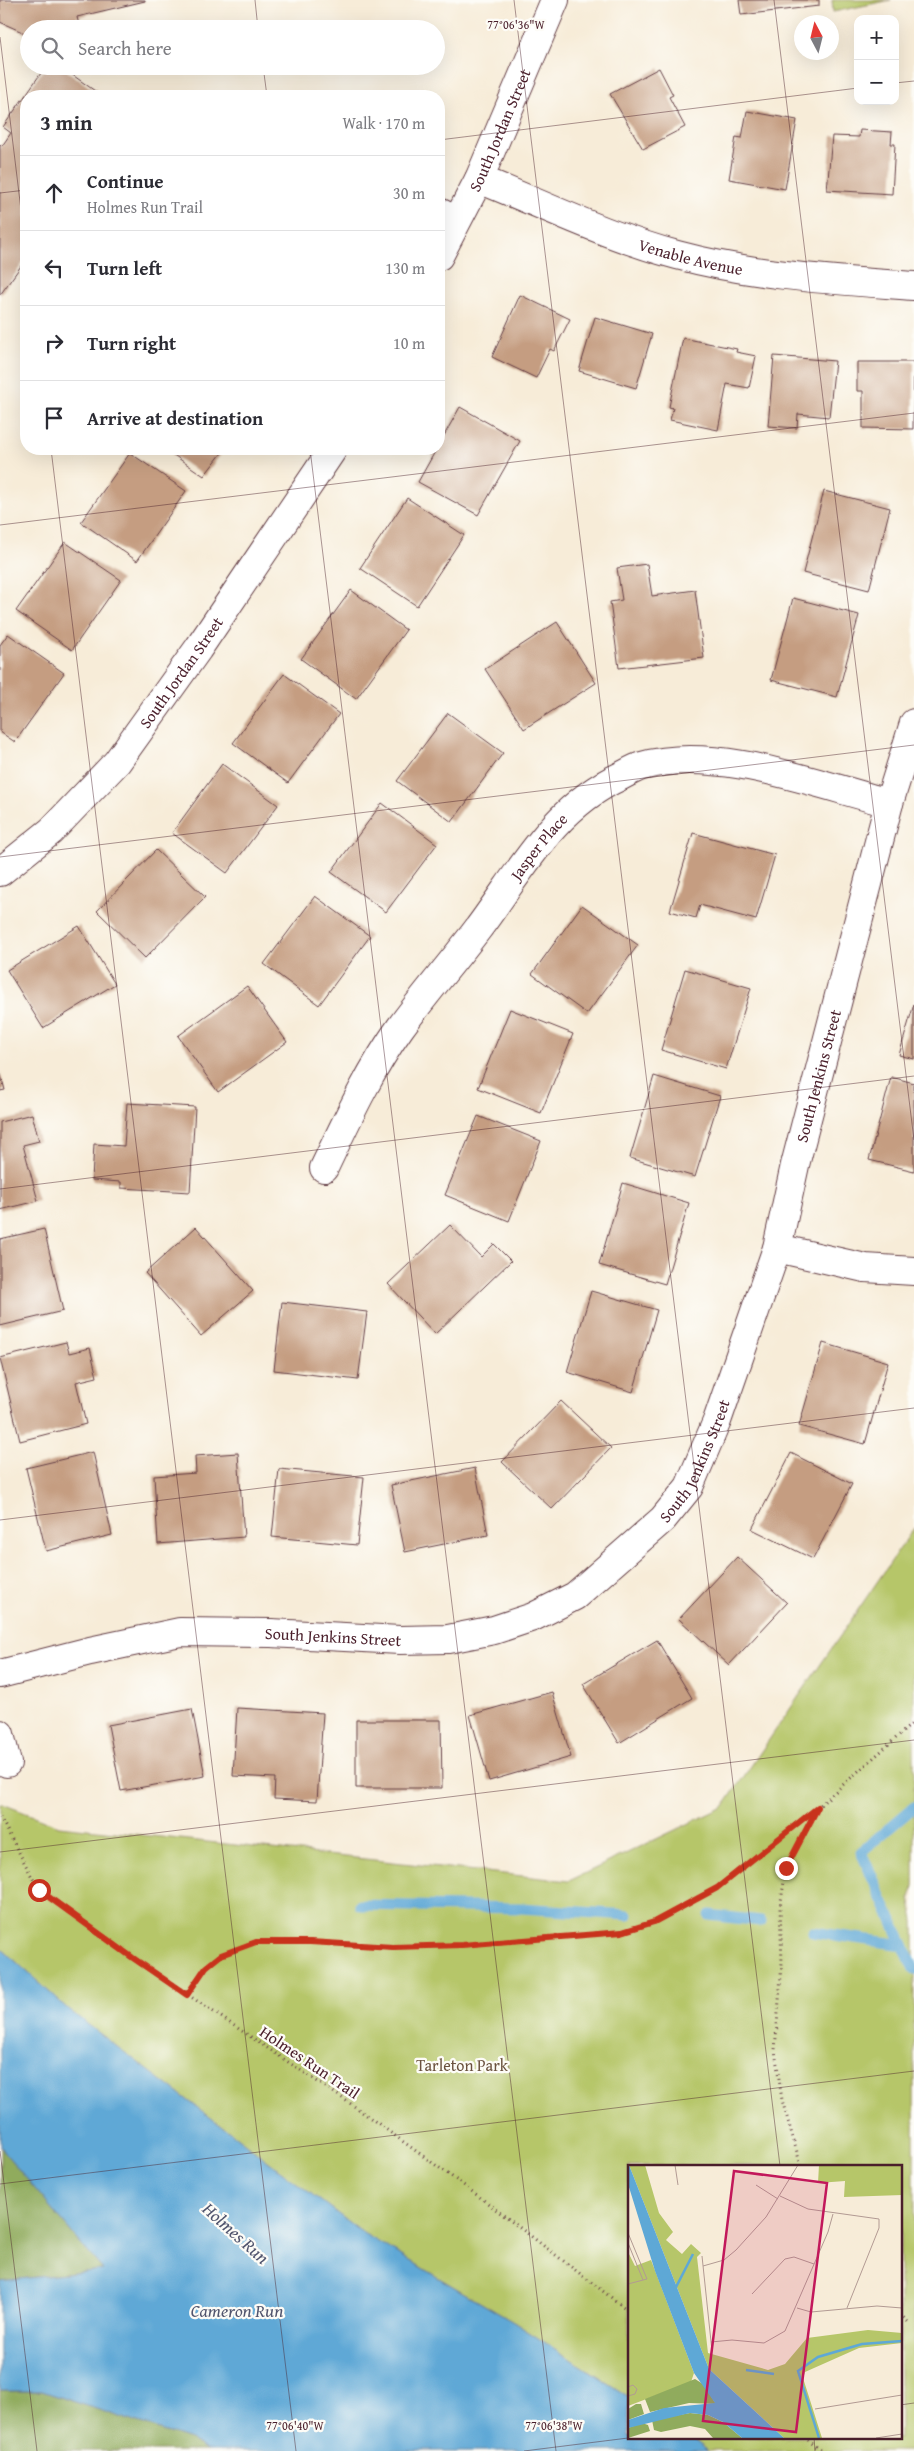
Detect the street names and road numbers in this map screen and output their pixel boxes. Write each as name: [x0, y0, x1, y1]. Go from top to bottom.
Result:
street label: South Jordan Street: [463, 64, 537, 196]
street label: Venable Avenue: [635, 232, 745, 281]
street label: South Jordan Street: [133, 611, 229, 733]
street label: Jasper Place: [503, 807, 573, 887]
street label: South Jenkins Street: [789, 1007, 847, 1145]
street label: South Jenkins Street: [653, 1396, 736, 1527]
street label: South Jenkins Street: [265, 1621, 402, 1652]
street label: Holmes Run Trail: [255, 2020, 365, 2105]

